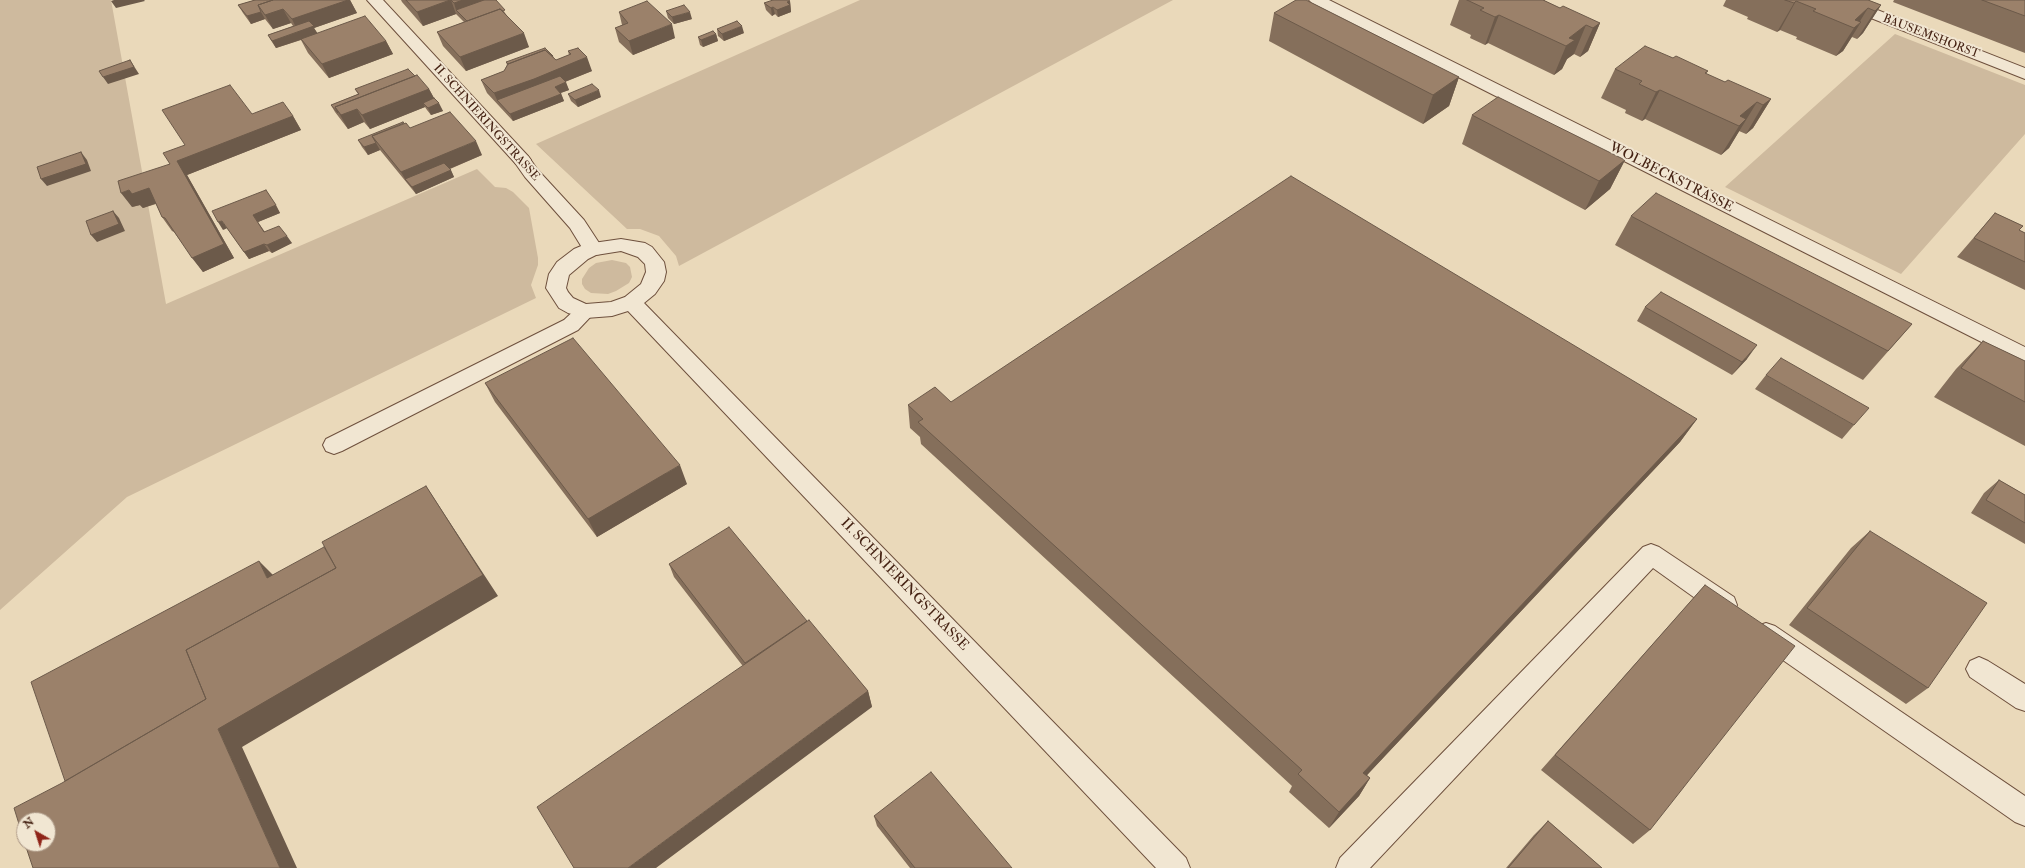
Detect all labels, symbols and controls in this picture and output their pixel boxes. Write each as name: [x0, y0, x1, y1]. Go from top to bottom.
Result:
street label: BAUSEMSHORST: [1881, 12, 1981, 62]
street label: II. SCHNIERINGSTRASSE: [430, 62, 542, 184]
street label: WOLBECKSTRASSE: [1606, 139, 1736, 217]
street label: II. SCHNIERINGSTRASSE: [836, 515, 972, 655]
north arrow: [16, 812, 56, 852]
text: N: [21, 815, 37, 831]

